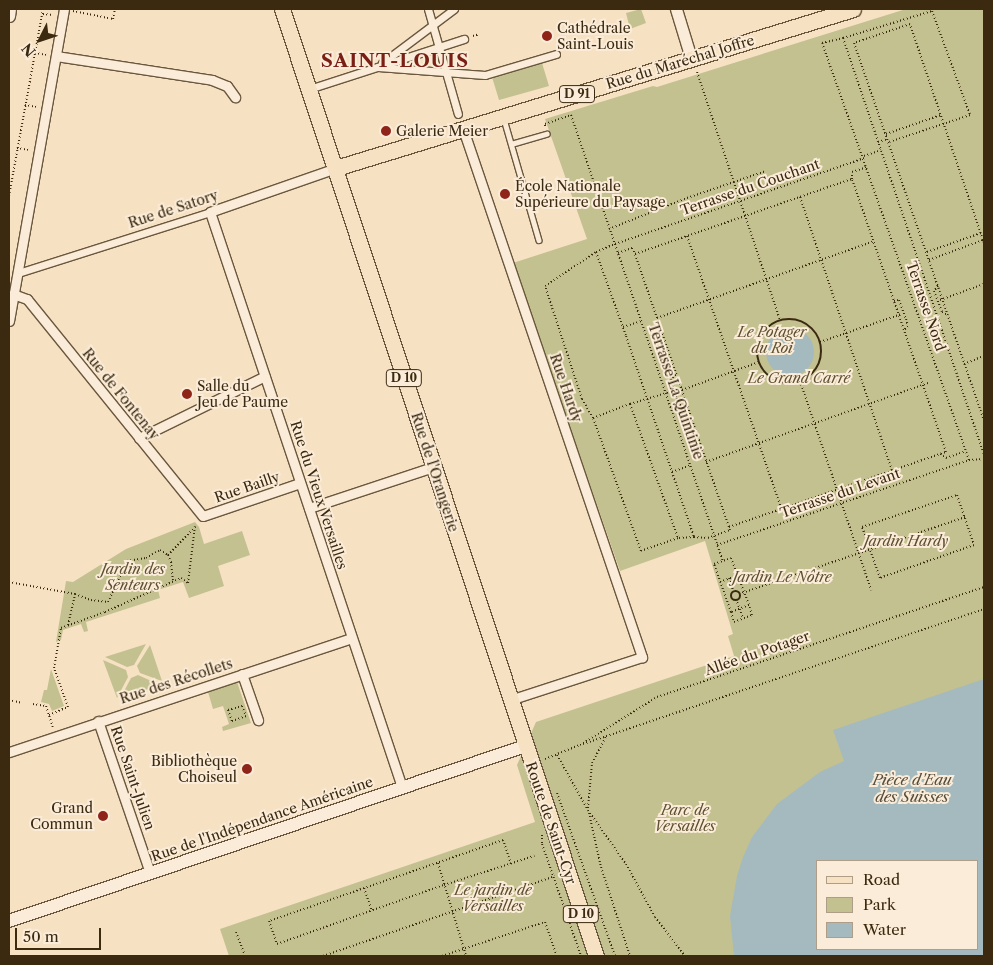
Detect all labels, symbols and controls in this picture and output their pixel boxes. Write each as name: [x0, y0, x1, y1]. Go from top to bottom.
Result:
north arrow: [15, 15, 65, 65]
place label: Cathédrale Saint-Louis: [557, 20, 634, 52]
marker: Cathédrale Saint-Louis: [541, 30, 553, 42]
street label: Rue du Maréchal Joffre: [604, 31, 756, 93]
text: N: [18, 39, 39, 60]
district label: SAINT-LOUIS: [319, 50, 471, 72]
road number: D 91: [558, 85, 596, 104]
place label: Galerie Meier: [396, 123, 488, 139]
marker: Galerie Meier: [380, 125, 392, 137]
street label: Terrasse du Couchant: [678, 155, 822, 219]
place label: École Nationale Supérieure du Paysage: [515, 178, 666, 210]
street label: Rue de Satory: [126, 187, 220, 231]
marker: École Nationale Supérieure du Paysage: [499, 188, 511, 200]
street label: Terrasse Nord: [903, 259, 949, 353]
street label: Terrasse La Quintinie: [645, 320, 707, 462]
park label: Le Potager du Roi: [737, 324, 807, 357]
street label: Rue de Fontenay: [79, 345, 163, 443]
street label: Rue Hardy: [546, 351, 586, 425]
road number: D 10: [385, 368, 423, 388]
park label: Le Grand Carré: [748, 370, 850, 386]
place label: Salle du Jeu de Paume: [197, 378, 288, 411]
marker: Salle du Jeu de Paume: [181, 388, 193, 400]
street label: Rue de l'Orangerie: [408, 410, 462, 534]
street label: Rue du Vieux Versailles: [287, 418, 351, 572]
street label: Terrasse du Levant: [778, 465, 902, 521]
street label: Rue Bailly: [212, 468, 282, 506]
park label: Jardin Hardy: [864, 533, 948, 549]
park label: Jardin des Senteurs: [101, 561, 165, 594]
park label: Jardin Le Nôtre: [732, 569, 832, 585]
street label: Allée du Potager: [702, 627, 812, 679]
street label: Rue des Récollets: [117, 655, 235, 707]
street label: Rue Saint-Julien: [107, 724, 159, 832]
place label: Bibliothèque Choiseul: [151, 753, 237, 786]
street label: Route de Saint-Cyr: [522, 760, 580, 886]
marker: Bibliothèque Choiseul: [241, 763, 253, 775]
water label: Pièce d'Eau des Suisses: [872, 770, 952, 805]
street label: Rue de l'Indépendance Américaine: [149, 773, 375, 865]
place label: Grand Commun: [30, 800, 93, 832]
park label: Parc de Versailles: [654, 802, 716, 834]
marker: Grand Commun: [97, 810, 109, 822]
legend: [816, 860, 978, 950]
text: Road: [863, 870, 900, 889]
park label: Le jardin de Versailles: [454, 882, 532, 914]
text: Park: [863, 895, 896, 914]
road number: D 10: [562, 904, 600, 924]
scale bar: [18, 918, 104, 950]
text: Water: [863, 920, 906, 939]
text: 50 m: [23, 927, 59, 946]

